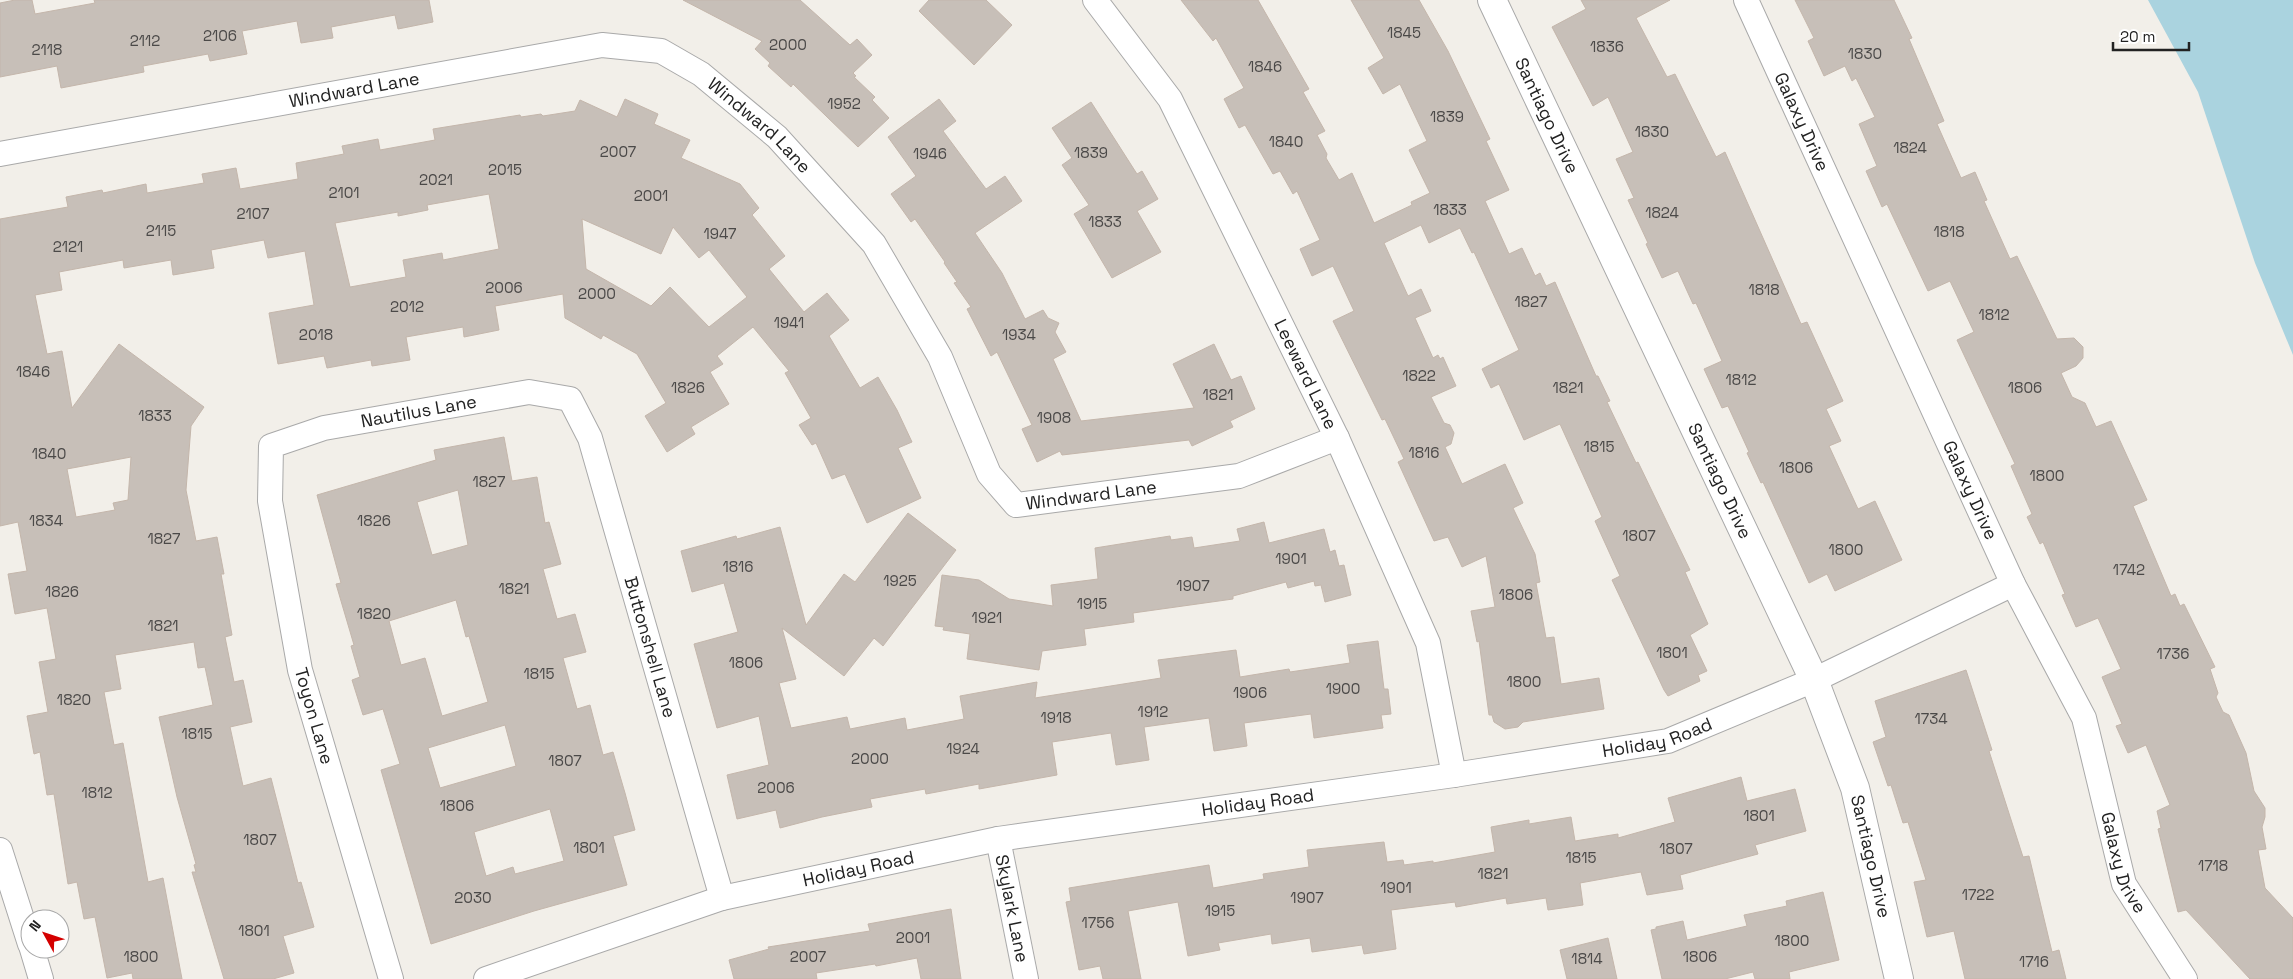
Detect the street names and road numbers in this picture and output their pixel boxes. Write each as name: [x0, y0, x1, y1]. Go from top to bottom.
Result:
street label: Santiago Drive: [1510, 54, 1584, 177]
street label: Windward Lane: [287, 66, 421, 112]
street label: Galaxy Drive: [1770, 68, 1835, 175]
street label: Windward Lane: [703, 72, 816, 178]
street label: Leeward Lane: [1269, 315, 1343, 433]
street label: Nautilus Lane: [359, 389, 478, 432]
street label: Santiago Drive: [1683, 419, 1757, 542]
street label: Galaxy Drive: [1938, 437, 2003, 543]
street label: Windward Lane: [1024, 475, 1158, 515]
street label: Buttonshell Lane: [619, 574, 682, 720]
street label: Toyon Lane: [290, 665, 339, 767]
street label: Holiday Road: [1600, 712, 1715, 762]
street label: Holiday Road: [1200, 783, 1315, 821]
street label: Santiago Drive: [1846, 792, 1897, 920]
street label: Galaxy Drive: [2096, 809, 2152, 917]
street label: Holiday Road: [800, 845, 916, 891]
street label: Skylark Lane: [990, 853, 1034, 964]

